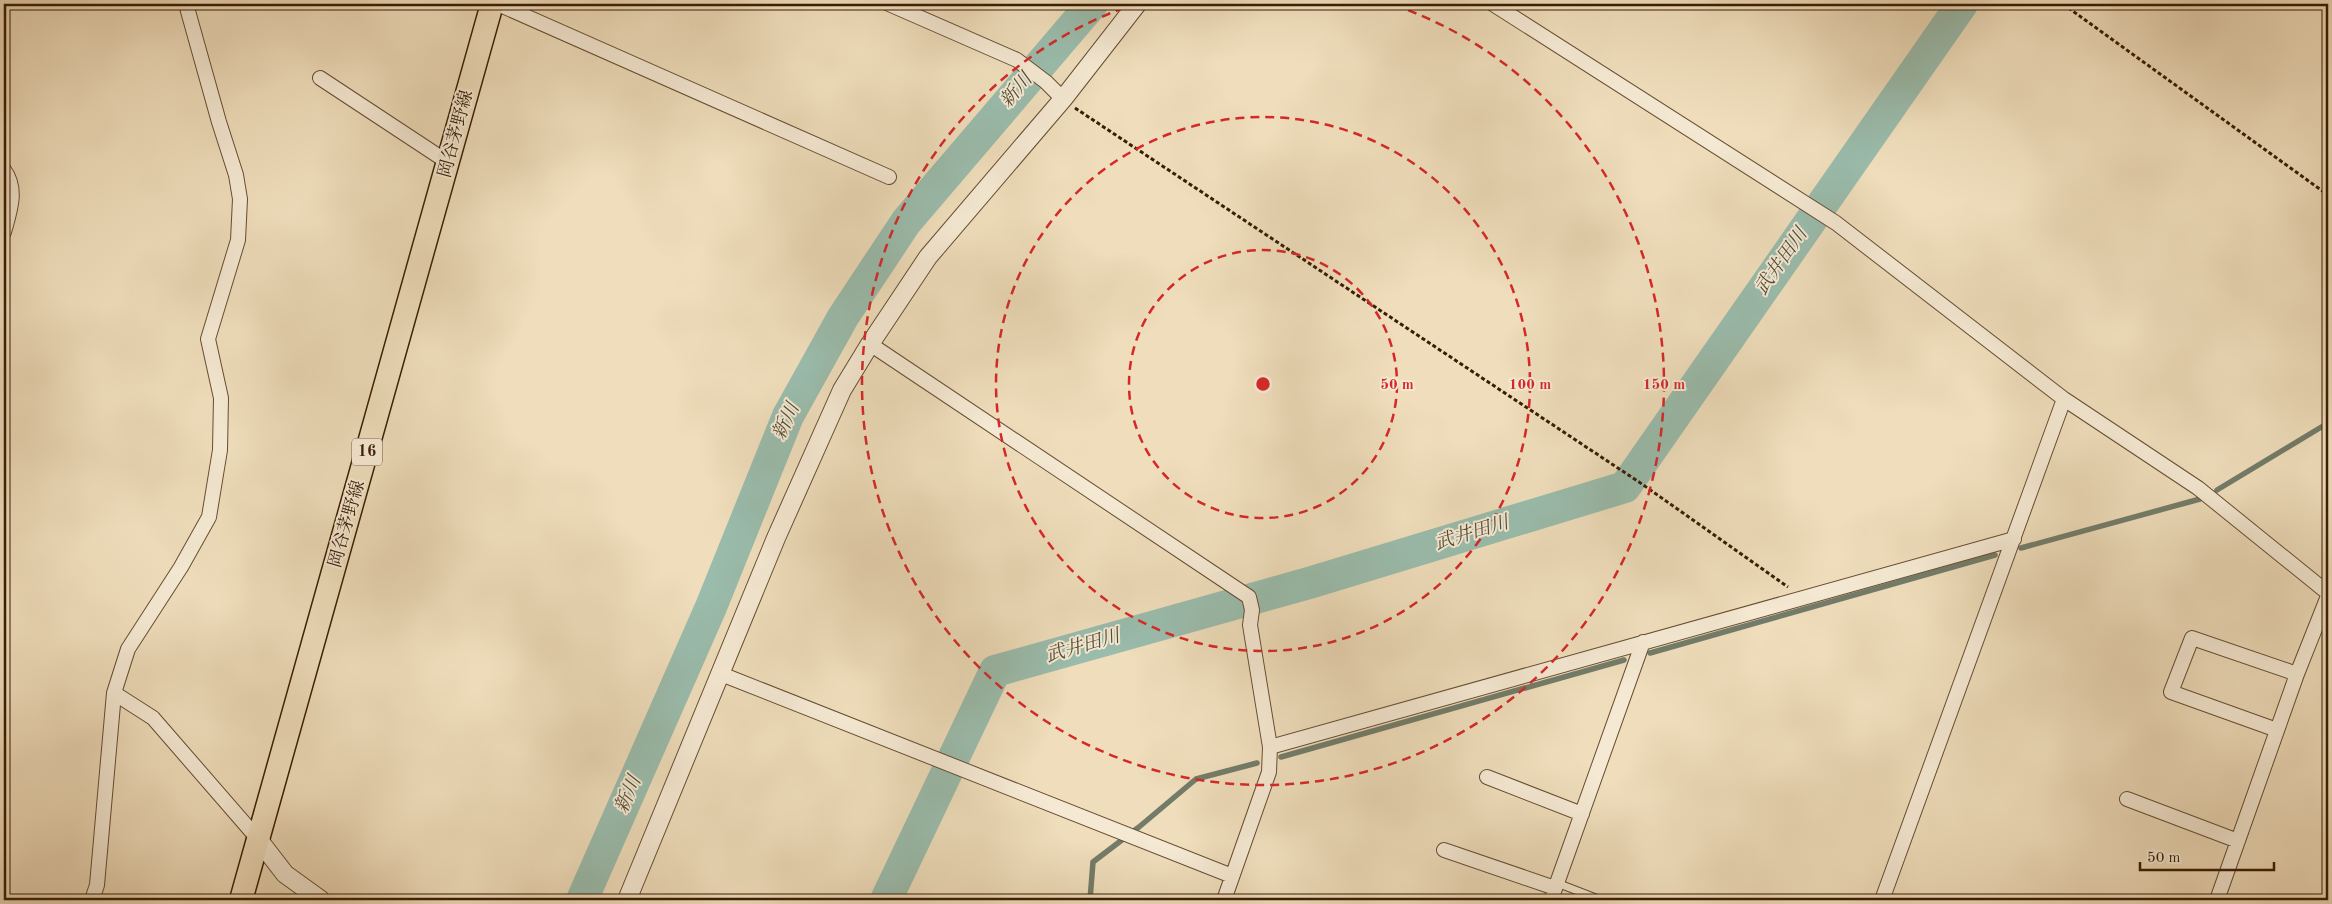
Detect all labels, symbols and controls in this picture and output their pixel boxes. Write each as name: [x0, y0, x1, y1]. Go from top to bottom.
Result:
water label: 新川: [996, 68, 1038, 112]
street label: 岡谷茅野線: [434, 88, 476, 180]
water label: 武井田川: [1751, 223, 1813, 299]
centre of rings: [1254, 375, 1272, 393]
text: 50 m: [1380, 378, 1414, 393]
text: 100 m: [1509, 378, 1551, 393]
text: 150 m: [1643, 378, 1685, 393]
water label: 新川: [769, 398, 804, 443]
road number: 16: [352, 438, 382, 466]
street label: 岡谷茅野線: [324, 478, 368, 570]
water label: 武井田川: [1432, 511, 1513, 554]
water label: 武井田川: [1043, 625, 1124, 667]
water label: 新川: [611, 771, 646, 816]
scale bar: [2140, 839, 2273, 871]
text: 50 m: [2147, 851, 2181, 866]

